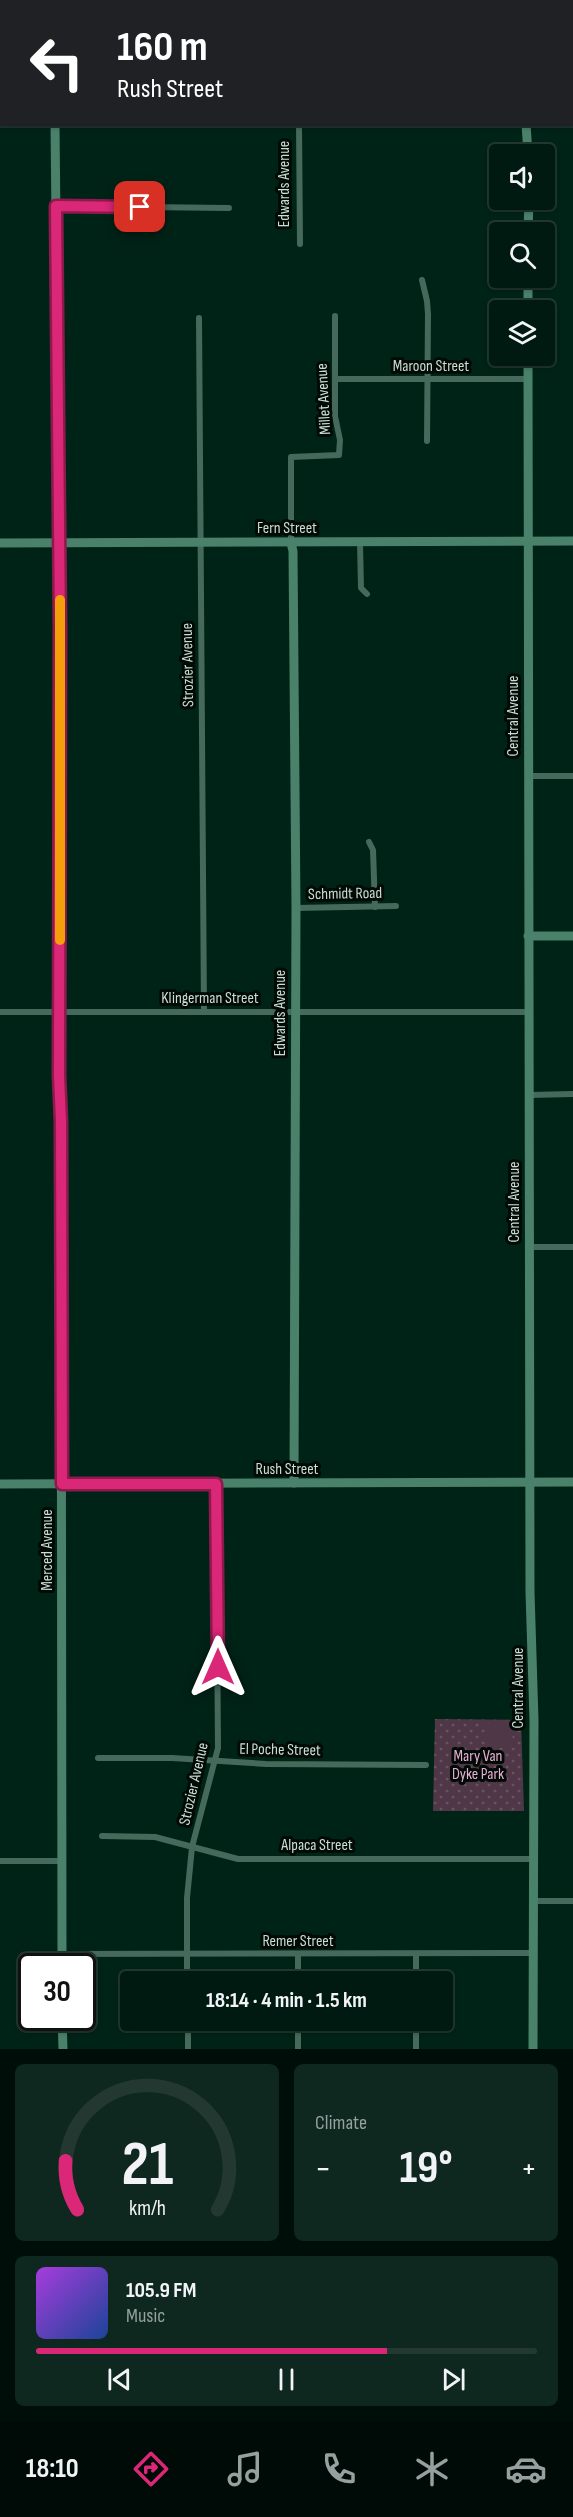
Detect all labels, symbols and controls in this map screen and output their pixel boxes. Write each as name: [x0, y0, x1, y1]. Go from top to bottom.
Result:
text: 160 m: [117, 22, 208, 73]
icon: left: [18, 24, 96, 102]
text: Rush Street: [117, 73, 223, 105]
street label: Edwards Avenue: [275, 141, 294, 227]
map controls: [489, 144, 555, 366]
button: sound: [489, 144, 555, 210]
pin: [114, 181, 165, 232]
icon: arrive: [123, 190, 156, 223]
button: search: [489, 222, 555, 288]
button: layers: [489, 300, 555, 366]
street label: Maroon Street: [393, 357, 469, 376]
street label: Millet Avenue: [313, 363, 335, 435]
street label: Fern Street: [257, 519, 317, 538]
street label: Strozier Avenue: [178, 623, 198, 707]
street label: Central Avenue: [504, 675, 523, 757]
street label: Schmidt Road: [308, 884, 382, 904]
street label: Edwards Avenue: [271, 970, 290, 1056]
street label: Klingerman Street: [161, 989, 259, 1008]
street label: Central Avenue: [505, 1161, 524, 1243]
street label: Rush Street: [256, 1460, 319, 1479]
street label: Merced Avenue: [38, 1509, 57, 1591]
position arrow: [186, 1635, 250, 1699]
street label: Central Avenue: [509, 1647, 528, 1729]
street label: El Poche Street: [239, 1740, 321, 1760]
street label: Strozier Avenue: [175, 1741, 213, 1827]
park label: Mary Van Dyke Park: [452, 1747, 504, 1784]
street label: Alpaca Street: [280, 1836, 353, 1855]
street label: Remer Street: [262, 1932, 334, 1951]
speed limit sign: 30: [18, 1953, 96, 2031]
text: 18:14 · 4 min · 1.5 km: [206, 1987, 367, 2014]
text: Climate: [315, 2111, 367, 2135]
text: 21: [121, 2128, 173, 2203]
text: 19°: [399, 2141, 453, 2196]
text: −: [315, 2149, 331, 2189]
text: +: [521, 2149, 537, 2189]
text: km/h: [128, 2196, 166, 2221]
text: 105.9 FM: [126, 2277, 196, 2304]
text: Music: [126, 2304, 165, 2328]
icon: previous: [103, 2363, 136, 2396]
icon: pause: [270, 2363, 303, 2396]
icon: next: [437, 2363, 470, 2396]
icon: directions: [130, 2448, 172, 2490]
icon: music: [224, 2448, 266, 2490]
icon: phone: [318, 2448, 360, 2490]
icon: climate: [411, 2448, 453, 2490]
icon: car: [505, 2448, 547, 2490]
text: 18:10: [26, 2453, 79, 2485]

